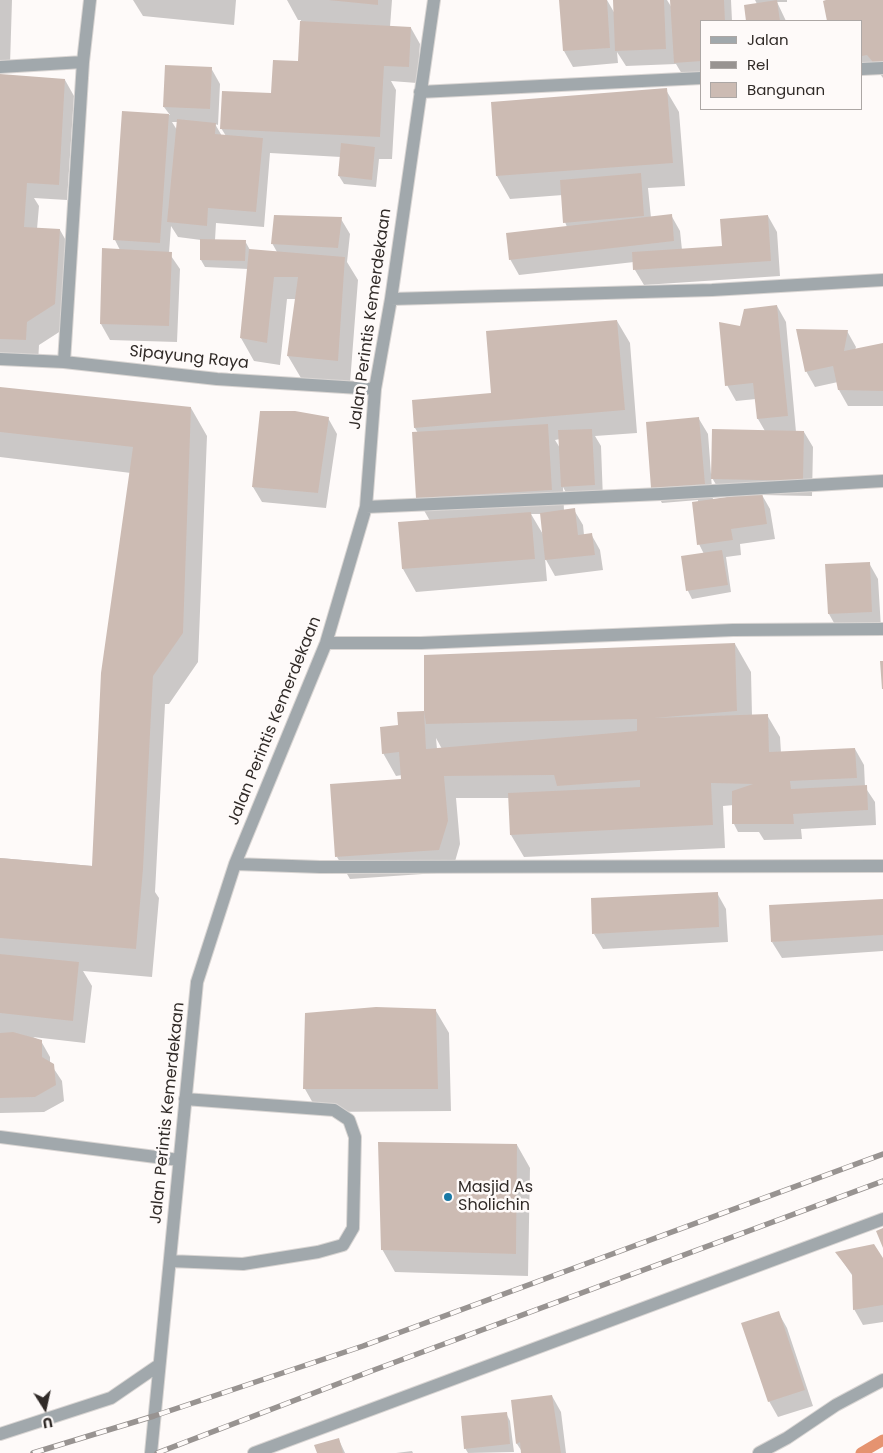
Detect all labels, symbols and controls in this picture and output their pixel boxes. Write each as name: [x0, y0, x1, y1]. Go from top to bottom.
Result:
legend: [700, 20, 863, 110]
text: Jalan: [747, 29, 789, 50]
text: Rel: [747, 54, 769, 75]
text: Bangunan: [747, 79, 825, 100]
street label: Jalan Perintis Kemerdekaan: [346, 207, 396, 431]
street label: Sipayung Raya: [128, 342, 250, 374]
street label: Jalan Perintis Kemerdekaan: [224, 614, 326, 828]
street label: Jalan Perintis Kemerdekaan: [147, 1001, 189, 1225]
place label: Masjid As Sholichin: [458, 1178, 533, 1216]
marker: Masjid As Sholichin: [442, 1191, 454, 1203]
north arrow: [20, 1383, 70, 1433]
text: U: [41, 1412, 54, 1433]

